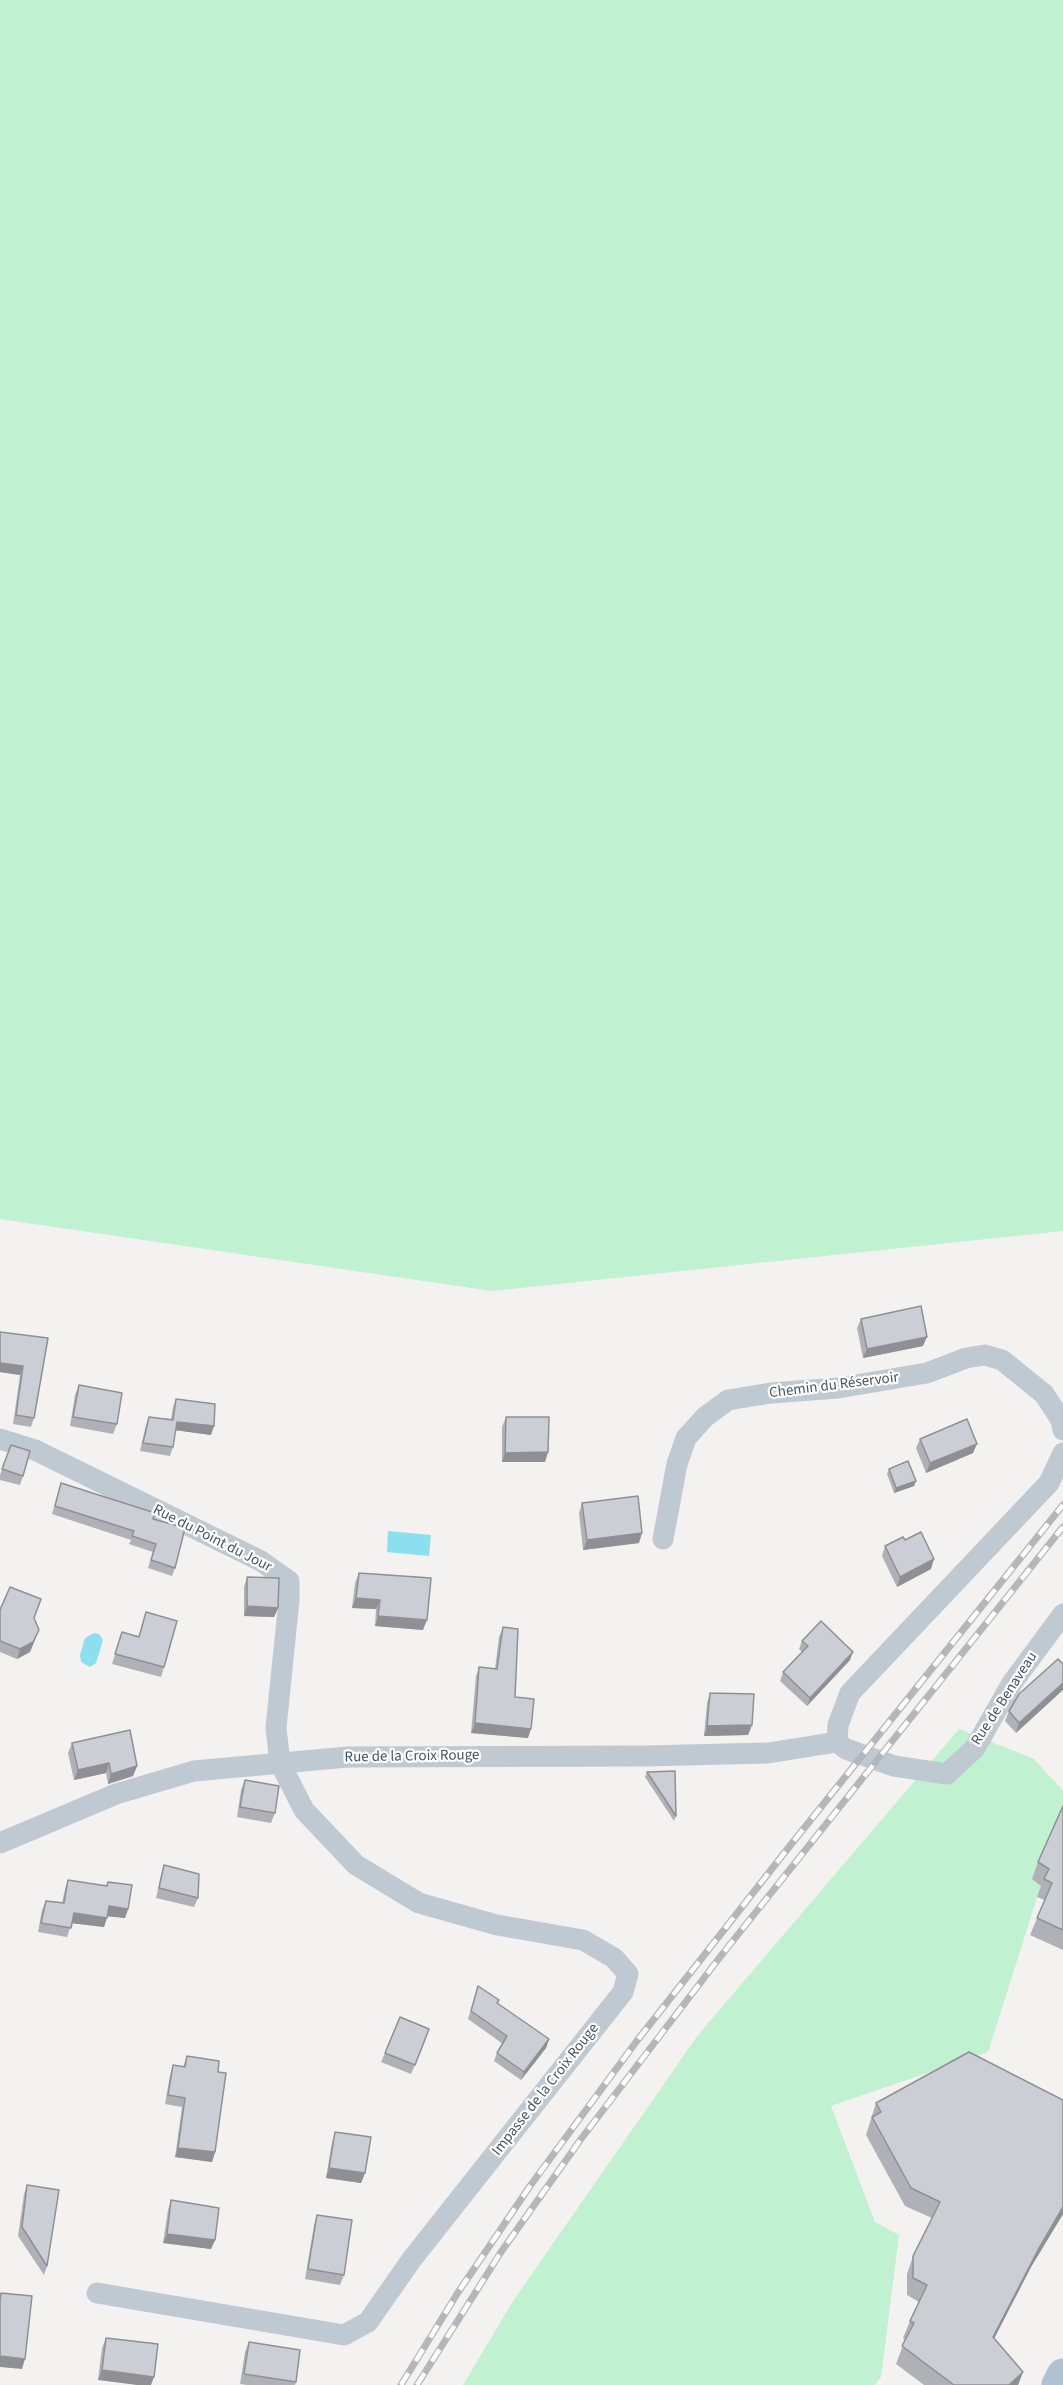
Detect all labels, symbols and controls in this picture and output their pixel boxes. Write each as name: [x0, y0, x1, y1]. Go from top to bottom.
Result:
street label: Chemin du Réservoir: [768, 1369, 900, 1403]
street label: Rue du Point du Jour: [150, 1501, 274, 1577]
street label: Rue de Benaveau: [968, 1649, 1042, 1749]
street label: Rue de la Croix Rouge: [344, 1747, 480, 1767]
street label: Impasse de la Croix Rouge: [489, 2020, 603, 2160]

